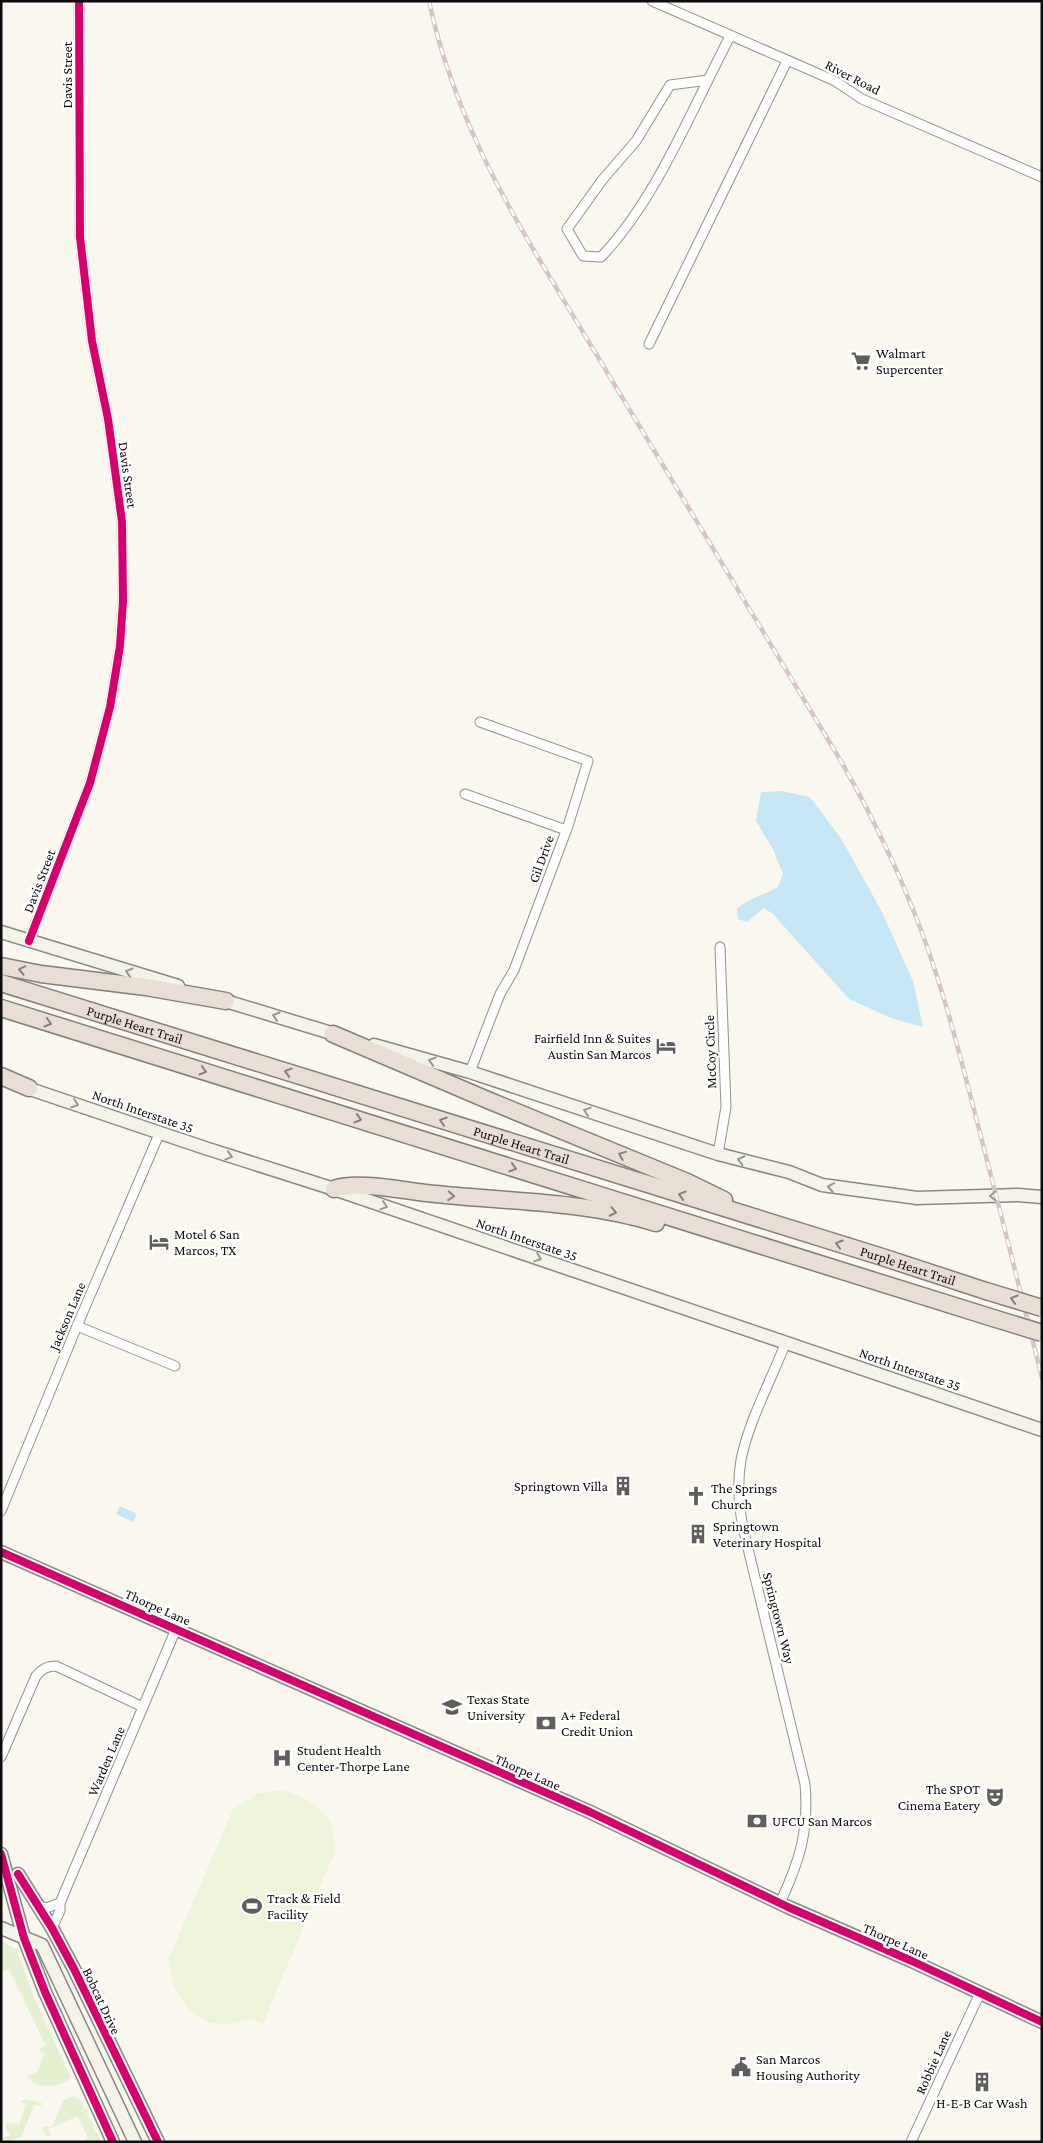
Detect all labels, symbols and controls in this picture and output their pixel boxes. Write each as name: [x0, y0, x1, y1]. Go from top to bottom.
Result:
street label: Davis Street: [59, 41, 75, 108]
street label: River Road: [823, 56, 884, 98]
place label: Walmart Supercenter: [876, 345, 943, 377]
supermarket icon: Walmart Supercenter: [850, 350, 872, 372]
street label: Davis Street: [115, 441, 141, 510]
street label: Gil Drive: [525, 833, 557, 885]
street label: Davis Street: [20, 847, 59, 915]
one-way arrow: [18, 965, 27, 976]
one-way arrow: [126, 967, 134, 977]
street label: Purple Heart Trail: [85, 1002, 185, 1047]
one-way arrow: [272, 1012, 280, 1022]
street label: McCoy Circle: [701, 1015, 719, 1089]
one-way arrow: [43, 1017, 51, 1027]
place label: Fairfield Inn & Suites Austin San Marcos: [534, 1030, 651, 1062]
hotel icon: Fairfield Inn & Suites Austin San Marcos: [655, 1035, 677, 1057]
one-way arrow: [428, 1057, 437, 1067]
one-way arrow: [198, 1066, 207, 1076]
one-way arrow: [284, 1068, 292, 1078]
street label: North Interstate 35: [90, 1086, 196, 1136]
one-way arrow: [71, 1098, 79, 1108]
one-way arrow: [583, 1107, 591, 1117]
one-way arrow: [353, 1114, 362, 1124]
one-way arrow: [439, 1116, 447, 1126]
street label: Purple Heart Trail: [472, 1122, 572, 1167]
one-way arrow: [225, 1150, 233, 1160]
one-way arrow: [618, 1151, 627, 1162]
one-way arrow: [738, 1156, 746, 1166]
one-way arrow: [509, 1162, 517, 1172]
one-way arrow: [827, 1182, 836, 1192]
one-way arrow: [448, 1190, 456, 1201]
one-way arrow: [678, 1191, 686, 1201]
one-way arrow: [989, 1191, 996, 1201]
one-way arrow: [379, 1200, 387, 1210]
one-way arrow: [608, 1207, 617, 1217]
street label: North Interstate 35: [474, 1214, 580, 1264]
place label: Motel 6 San Marcos, TX: [174, 1226, 240, 1258]
hotel icon: Motel 6 San Marcos, TX: [148, 1231, 170, 1253]
one-way arrow: [836, 1239, 844, 1249]
street label: Purple Heart Trail: [858, 1243, 958, 1289]
one-way arrow: [533, 1252, 541, 1262]
street label: Jackson Lane: [45, 1279, 89, 1354]
one-way arrow: [1010, 1295, 1018, 1305]
street label: North Interstate 35: [857, 1344, 963, 1394]
building icon: Springtown Villa: [612, 1475, 634, 1497]
place label: Springtown Villa: [514, 1478, 609, 1494]
place label: The Springs Church: [711, 1480, 777, 1512]
church icon: The Springs Church: [685, 1485, 707, 1507]
place label: Springtown Veterinary Hospital: [713, 1518, 822, 1550]
building icon: Springtown Veterinary Hospital: [687, 1523, 709, 1545]
street label: Springtown Way: [760, 1571, 798, 1666]
street label: Thorpe Lane: [123, 1585, 193, 1629]
place label: Texas State University: [467, 1691, 529, 1723]
school or university icon: Texas State University: [441, 1696, 463, 1718]
place label: A+ Federal Credit Union: [561, 1707, 634, 1739]
bank icon: A+ Federal Credit Union: [535, 1712, 557, 1734]
street label: Warden Lane: [84, 1724, 128, 1798]
place label: Student Health Center-Thorpe Lane: [297, 1742, 410, 1774]
hospital icon: Student Health Center-Thorpe Lane: [271, 1747, 293, 1769]
street label: Thorpe Lane: [493, 1750, 563, 1794]
place label: The SPOT Cinema Eatery: [898, 1781, 981, 1813]
theatre icon: The SPOT Cinema Eatery: [984, 1786, 1006, 1808]
bank icon: UFCU San Marcos: [746, 1810, 768, 1832]
place label: UFCU San Marcos: [772, 1813, 872, 1829]
place label: Track & Field Facility: [267, 1890, 342, 1922]
sports icon: Track & Field Facility: [241, 1895, 263, 1917]
street label: Thorpe Lane: [861, 1919, 931, 1963]
street label: Bobcat Drive: [80, 1965, 124, 2037]
street label: Robbie Lane: [912, 2027, 954, 2097]
place label: San Marcos Housing Authority: [756, 2051, 860, 2083]
public building icon: San Marcos Housing Authority: [730, 2056, 752, 2078]
building icon: H-E-B Car Wash: [971, 2071, 993, 2093]
place label: H-E-B Car Wash: [936, 2095, 1028, 2111]

